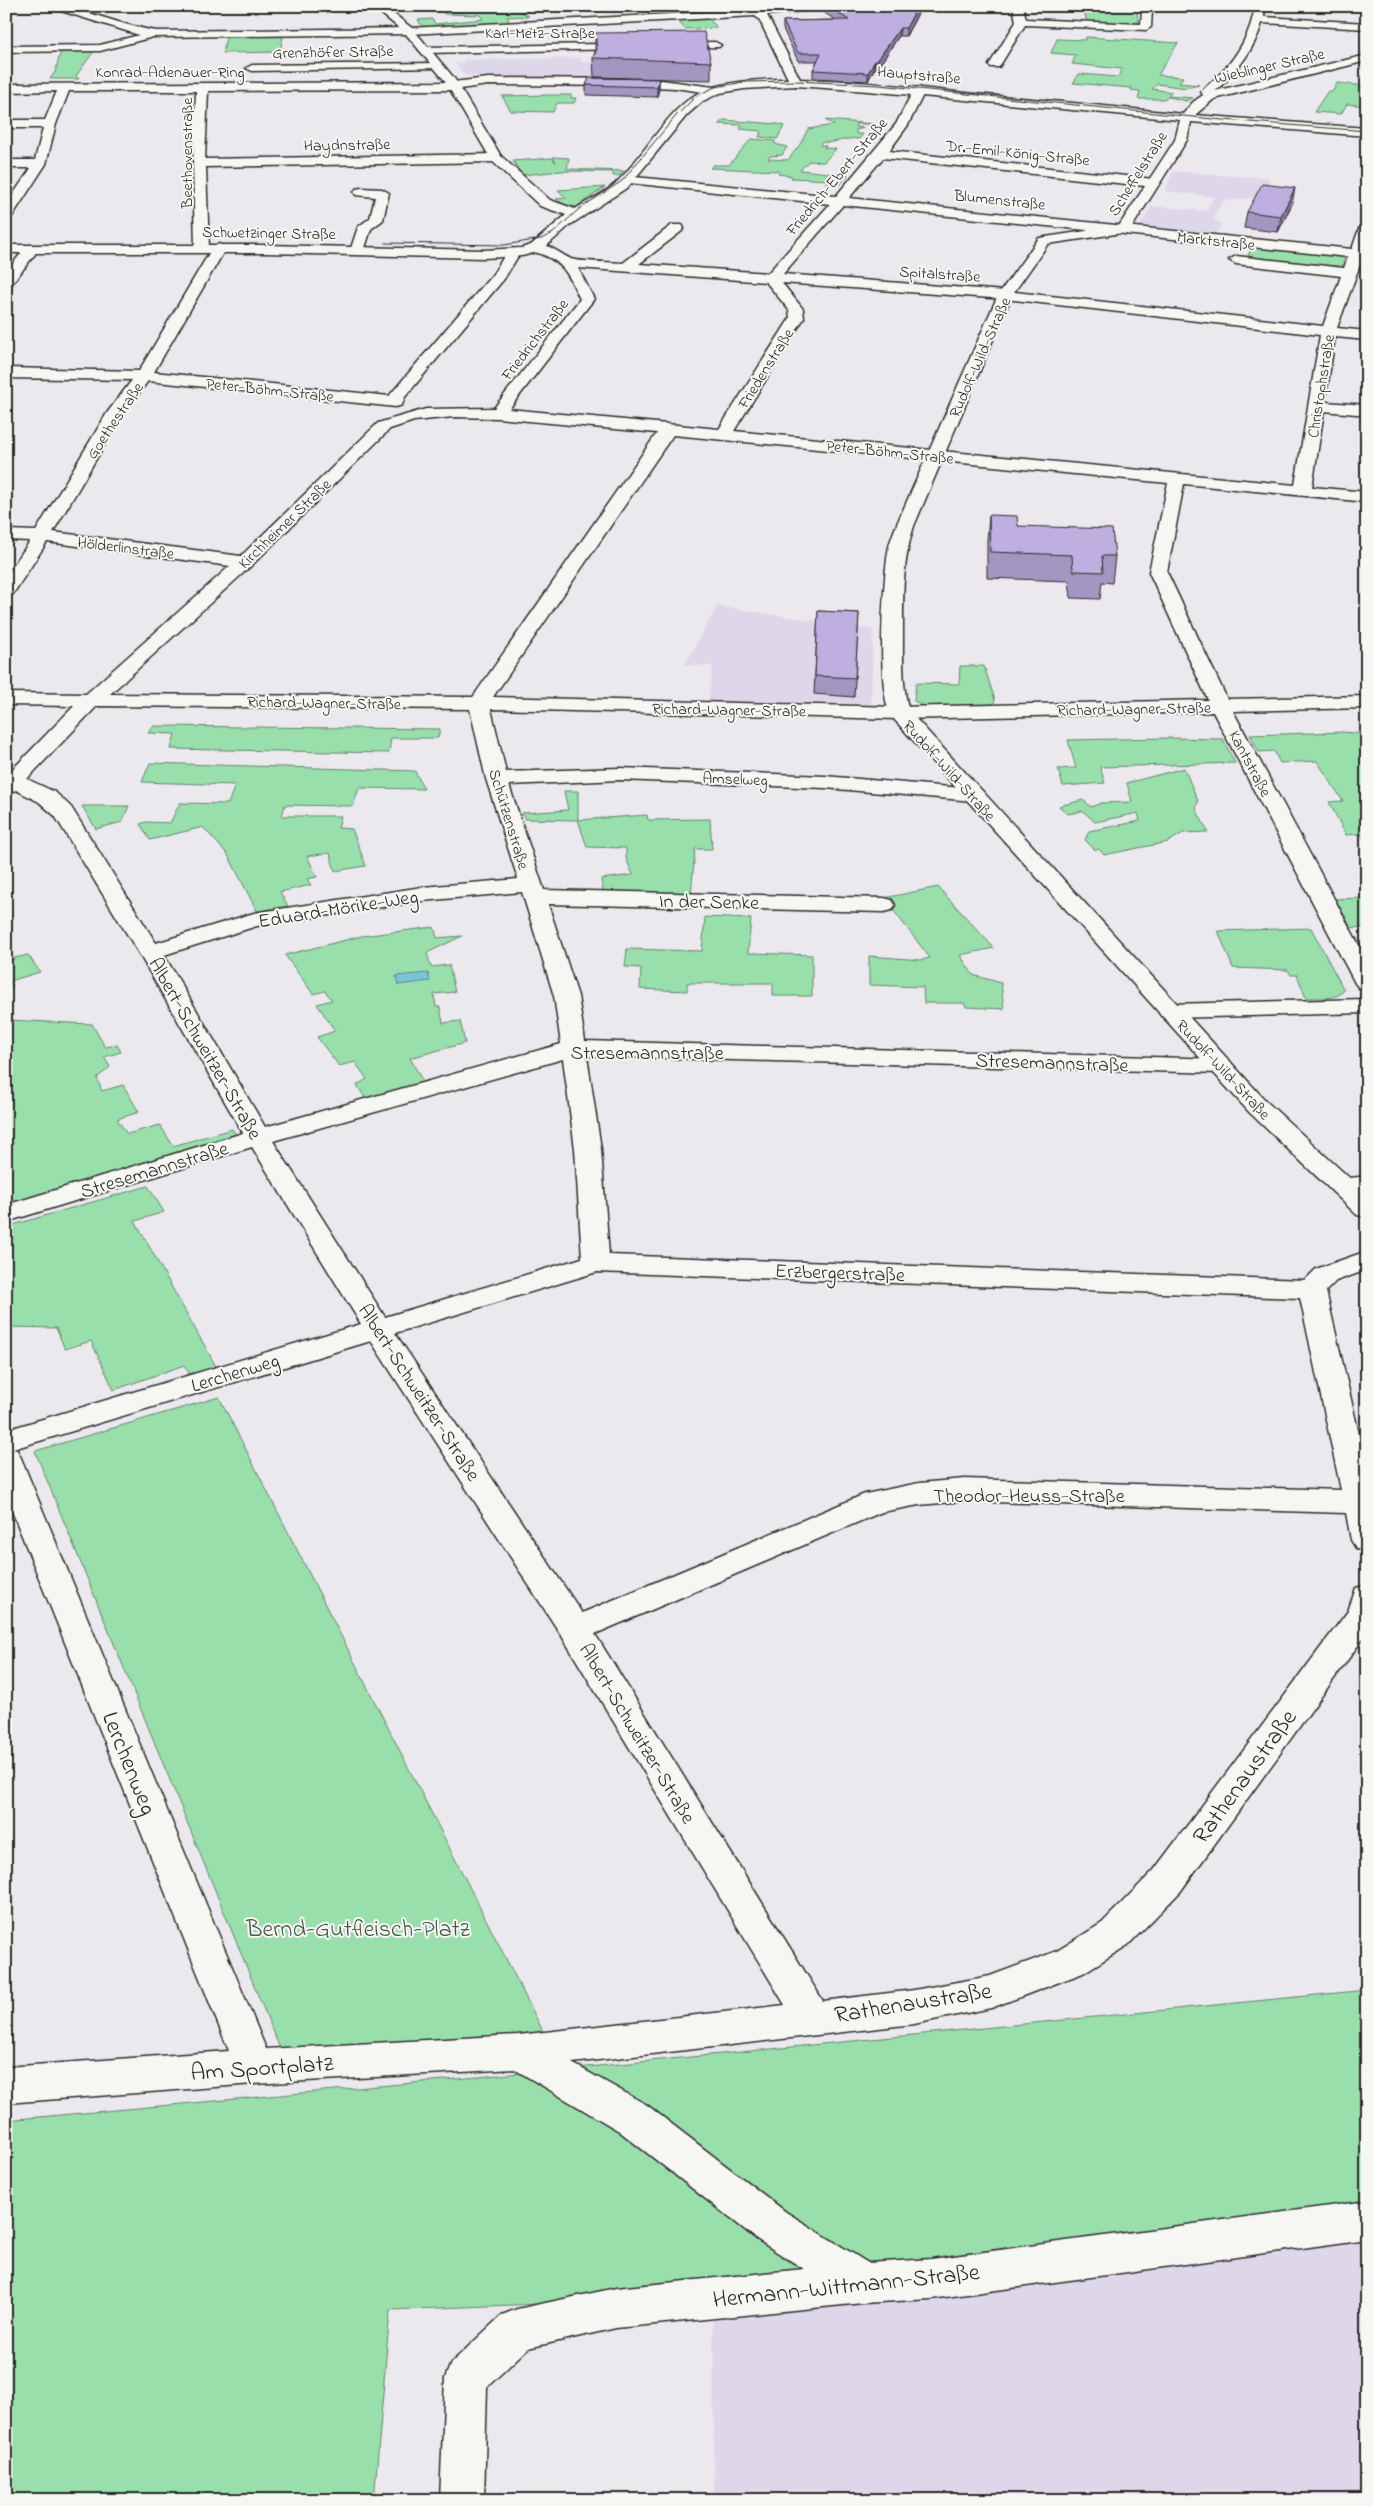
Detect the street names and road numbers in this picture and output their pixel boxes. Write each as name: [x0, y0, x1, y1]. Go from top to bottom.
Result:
street label: Karl-Metz-Straße: [485, 22, 596, 46]
street label: Grenzhöfer Straße: [272, 40, 395, 66]
street label: Wieblinger Straße: [1212, 42, 1328, 91]
street label: Hauptstraße: [876, 60, 962, 92]
street label: Konrad-Adenauer-Ring: [95, 61, 245, 85]
street label: Beethovenstraße: [176, 97, 200, 209]
street label: Friedrich-Ebert-Straße: [780, 112, 895, 242]
street label: Scheffelstraße: [1103, 126, 1175, 221]
street label: Haydnstraße: [303, 133, 391, 159]
street label: Dr.-Emil-König-Straße: [944, 134, 1092, 174]
street label: Blumenstraße: [952, 184, 1047, 218]
street label: Schwetzinger Straße: [202, 221, 337, 247]
street label: Marktstraße: [1176, 226, 1257, 258]
street label: Spitalstraße: [899, 260, 982, 290]
street label: Friedrichstraße: [495, 293, 576, 387]
street label: Rudolf-Wild-Straße: [944, 293, 1018, 422]
street label: Friedenstraße: [732, 323, 801, 415]
street label: Christophstraße: [1302, 332, 1342, 440]
street label: Peter-Böhm-Straße: [205, 372, 336, 410]
street label: Goethestraße: [81, 377, 151, 464]
street label: Peter-Böhm-Straße: [825, 434, 956, 472]
street label: Kirchheimer Straße: [233, 473, 338, 575]
street label: Hölderlinstraße: [76, 531, 176, 567]
street label: Richard-Wagner-Straße: [247, 691, 402, 717]
street label: Richard-Wagner-Straße: [1057, 697, 1212, 723]
street label: Richard-Wagner-Straße: [652, 698, 807, 724]
street label: Rudolf-Wild-Straße: [896, 715, 1001, 828]
street label: Kantstraße: [1222, 726, 1277, 802]
street label: Schützenstraße: [481, 766, 535, 874]
street label: Amselweg: [702, 767, 768, 793]
street label: Eduard-Mörike-Weg: [256, 884, 421, 938]
street label: In der Senke: [659, 888, 759, 919]
street label: Albert-Schweitzer-Straße: [140, 953, 268, 1146]
street label: Rudolf-Wild-Straße: [1170, 1015, 1276, 1126]
street label: Stresemannstraße: [570, 1040, 724, 1069]
street label: Stresemannstraße: [975, 1047, 1129, 1082]
street label: Stresemannstraße: [77, 1135, 232, 1208]
street label: Erzbergerstraße: [774, 1258, 905, 1292]
street label: Albert-Schweitzer-Straße: [350, 1299, 486, 1488]
street label: Lerchenweg: [188, 1347, 284, 1402]
street label: Theodor-Heuss-Straße: [933, 1483, 1125, 1512]
street label: Albert-Schweitzer-Straße: [570, 1638, 701, 1830]
street label: Rathenaustraße: [1185, 1703, 1307, 1852]
street label: Lerchenweg: [91, 1707, 164, 1821]
street label: Rathenaustraße: [832, 1975, 995, 2034]
street label: Am Sportplatz: [189, 2047, 336, 2092]
street label: Hermann-Wittmann-Straße: [711, 2256, 982, 2319]

